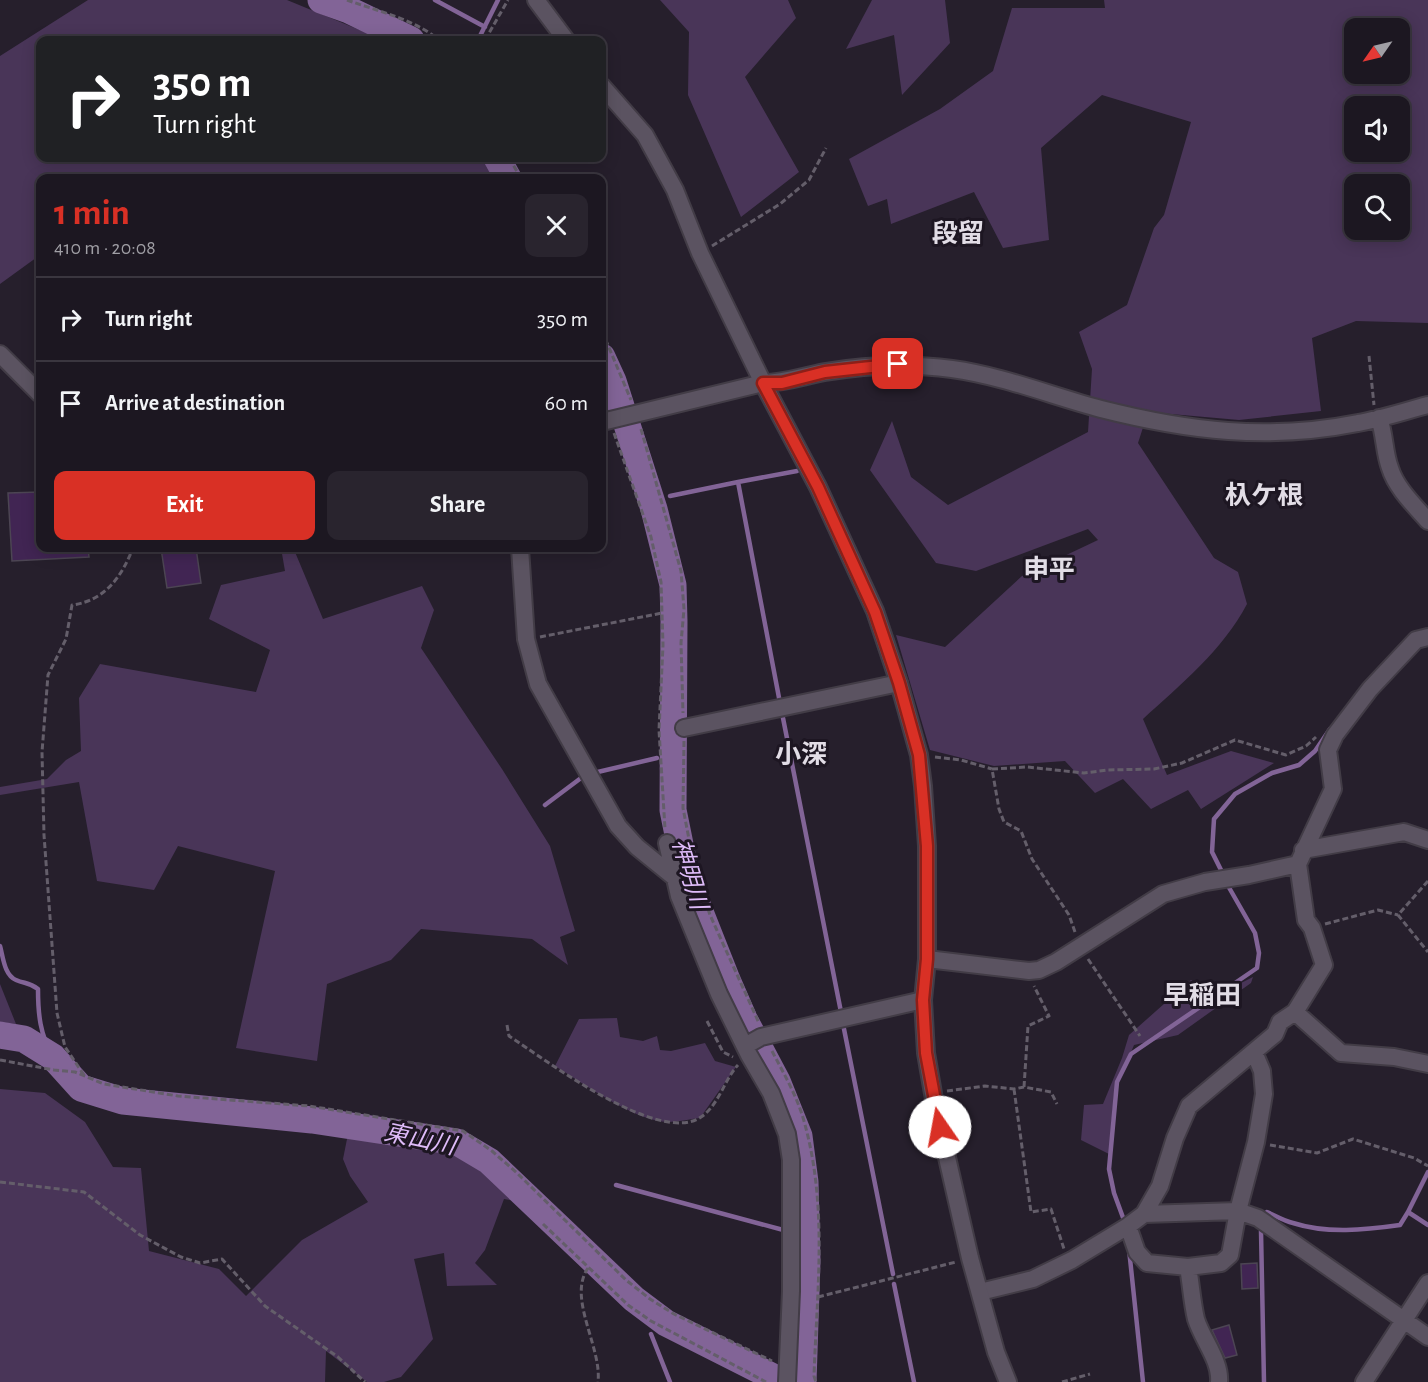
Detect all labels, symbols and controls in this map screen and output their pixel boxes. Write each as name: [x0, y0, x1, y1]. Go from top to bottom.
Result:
north arrow: [1344, 18, 1410, 84]
map controls: [1344, 18, 1410, 240]
icon: right: [54, 60, 132, 138]
text: 350 m: [153, 62, 251, 104]
button: sound: [1344, 96, 1410, 162]
text: Turn right: [153, 111, 256, 138]
button: search: [1344, 174, 1410, 240]
button: close: [525, 194, 588, 257]
text: 1 min: [54, 195, 130, 231]
district label: 段留: [932, 219, 984, 247]
text: 410 m · 20:08: [54, 238, 156, 258]
icon: right: [54, 303, 87, 336]
text: Turn right: [105, 308, 192, 330]
text: 350 m: [537, 308, 588, 330]
pin: [872, 338, 923, 389]
icon: arrive: [881, 347, 914, 380]
icon: arrive: [54, 387, 87, 420]
text: Arrive at destination: [105, 392, 285, 414]
text: 60 m: [545, 392, 588, 414]
button: Exit: [54, 471, 315, 540]
button: Share: [327, 471, 588, 540]
district label: 杁ケ根: [1225, 481, 1303, 509]
district label: 申平: [1023, 555, 1075, 583]
district label: 小深: [775, 740, 827, 768]
water label: 神明川: [668, 836, 713, 915]
district label: 早稲田: [1163, 982, 1241, 1009]
position arrow: [908, 1095, 972, 1159]
water label: 東山川: [382, 1119, 461, 1160]

